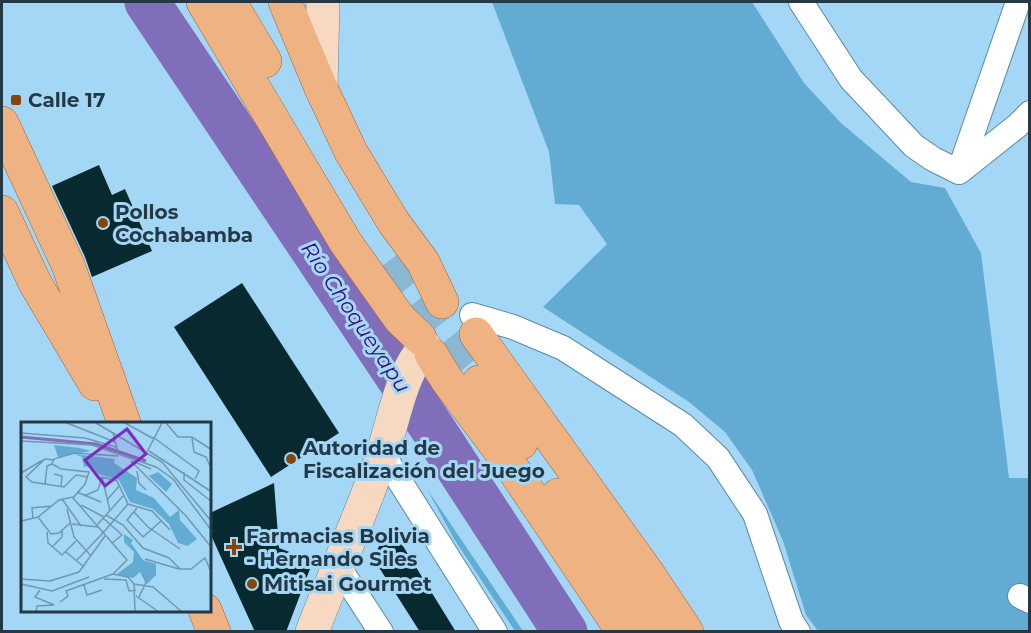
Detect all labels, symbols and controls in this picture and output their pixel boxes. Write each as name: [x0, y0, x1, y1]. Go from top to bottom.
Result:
place label: Calle 17: [28, 88, 105, 112]
marker: Calle 17: [9, 93, 23, 107]
place label: Pollos Cochabamba: [115, 200, 253, 247]
marker: Pollos Cochabamba: [96, 216, 110, 230]
water label: Río Choqueyapu: [296, 237, 416, 397]
inset map: [21, 422, 212, 612]
place label: Autoridad de Fiscalización del Juego: [302, 436, 545, 483]
marker: Autoridad de Fiscalización del Juego: [284, 452, 298, 466]
place label: Farmacias Bolivia - Hernando Siles: [246, 524, 430, 571]
marker: Farmacias Bolivia - Hernando Siles: [227, 540, 241, 554]
place label: Mitisai Gourmet: [264, 572, 432, 596]
marker: Mitisai Gourmet: [245, 577, 259, 591]

